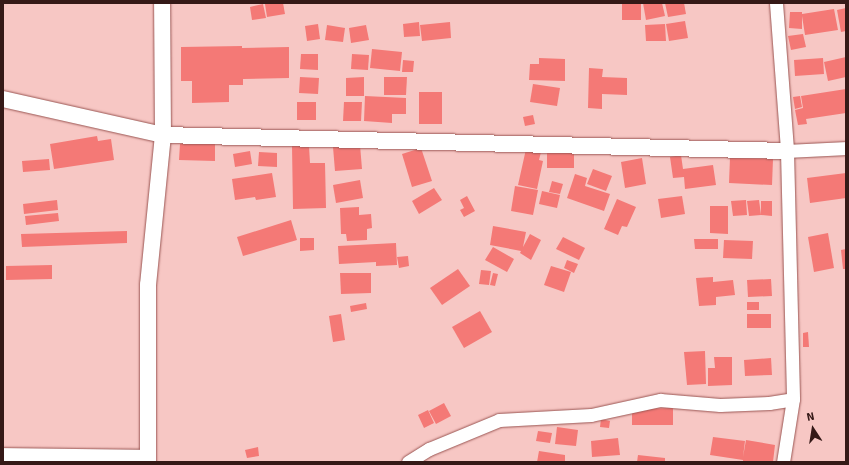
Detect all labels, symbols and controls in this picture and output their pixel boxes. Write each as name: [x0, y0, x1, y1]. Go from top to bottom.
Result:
north arrow: [793, 409, 833, 449]
text: N: [805, 410, 815, 424]

